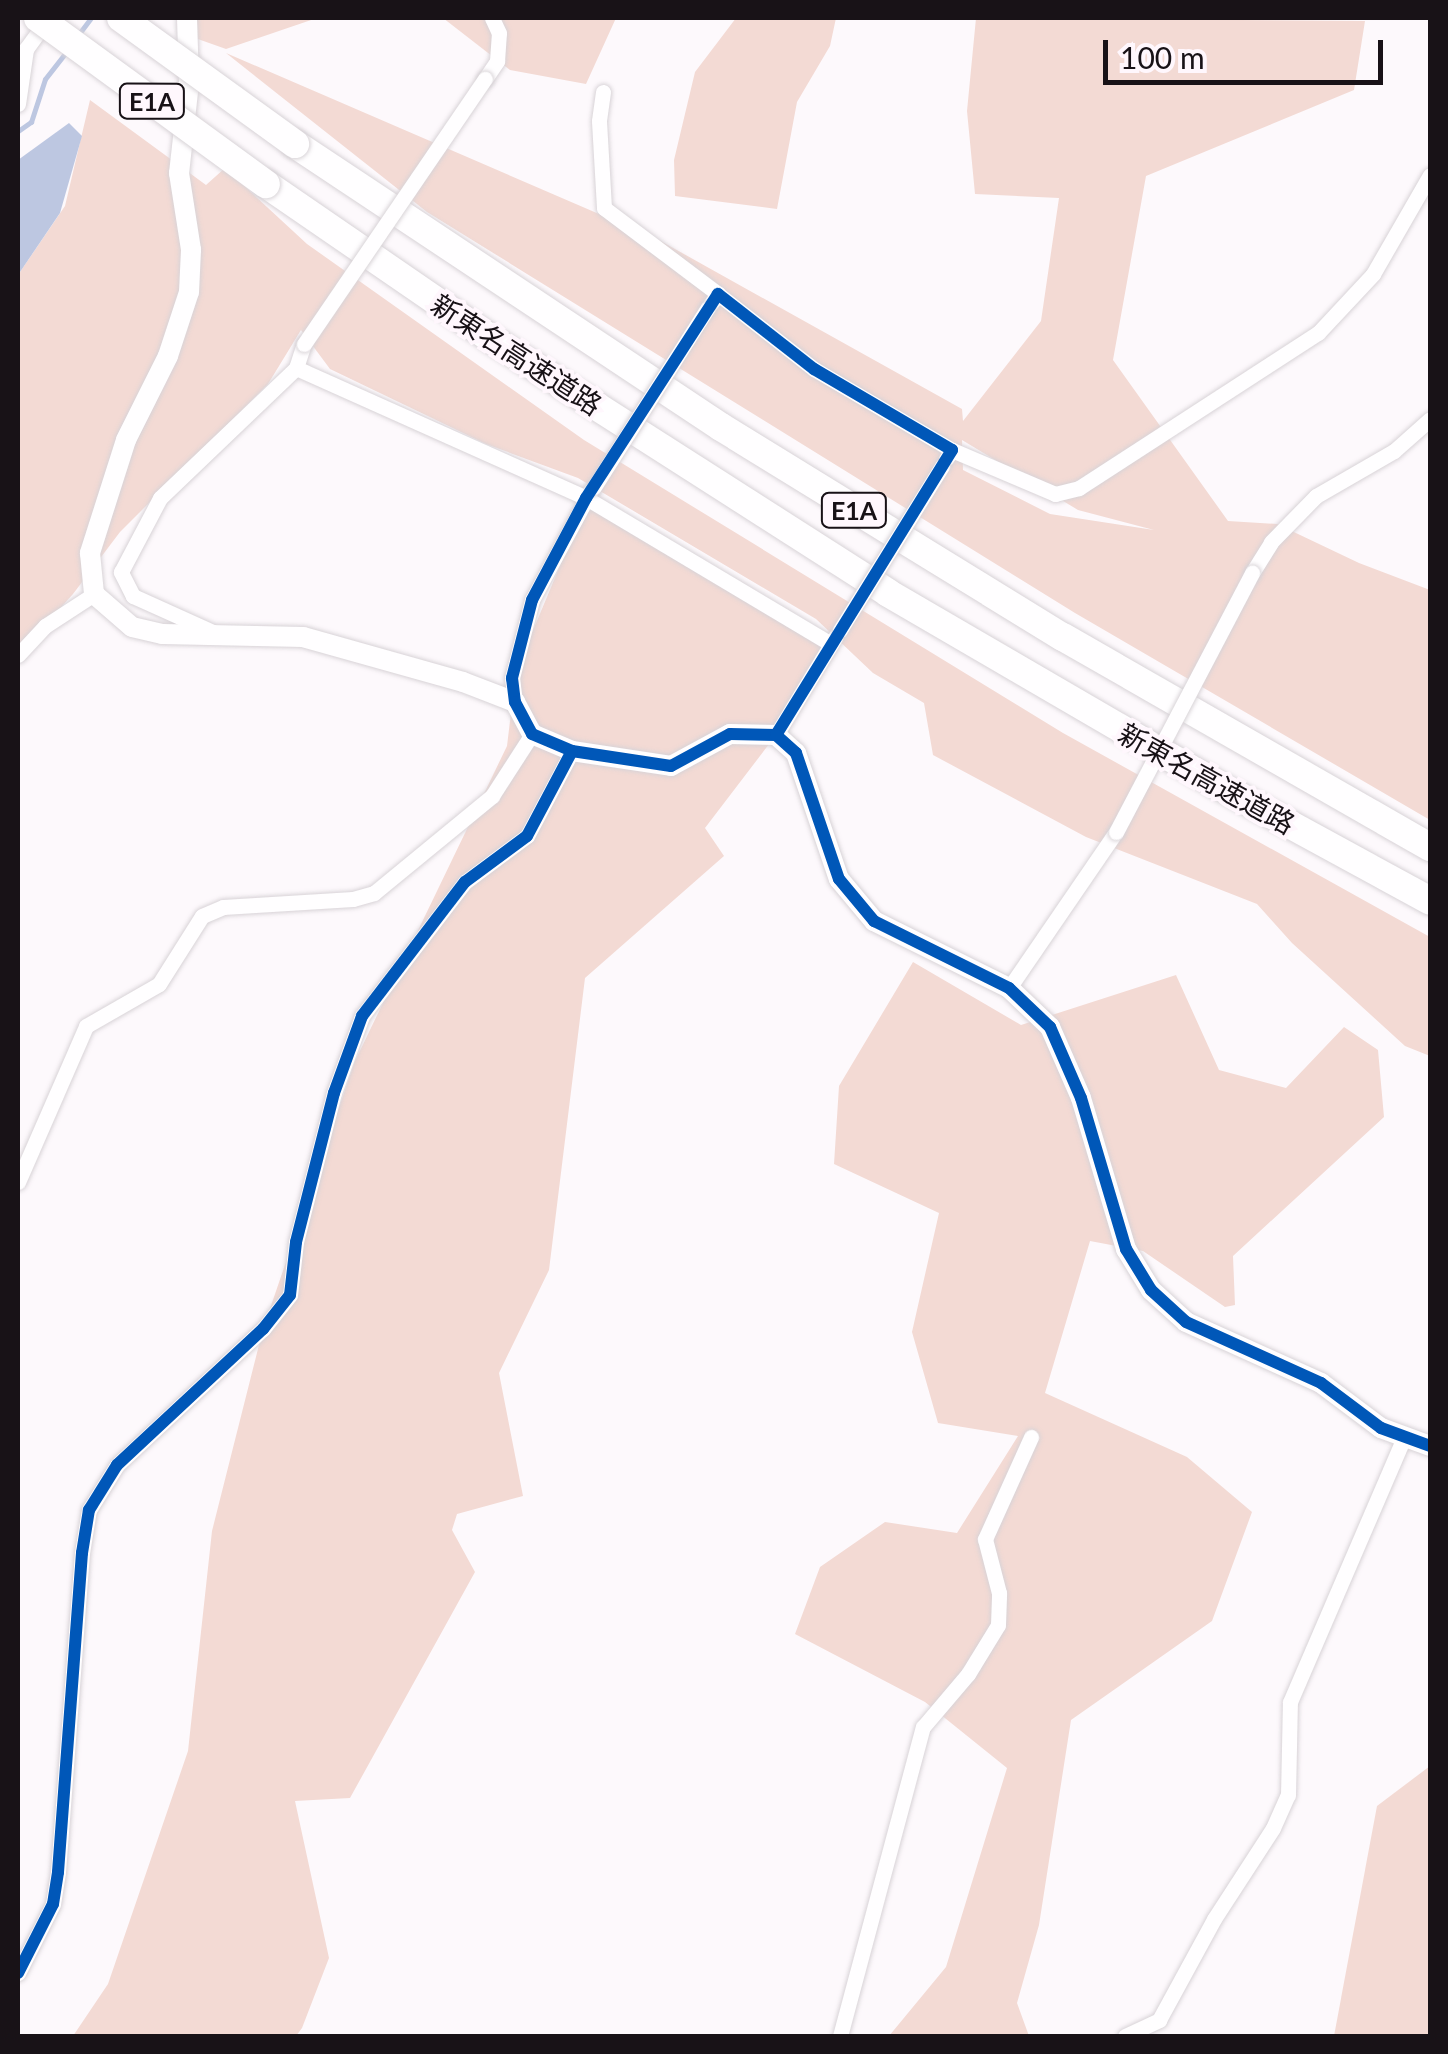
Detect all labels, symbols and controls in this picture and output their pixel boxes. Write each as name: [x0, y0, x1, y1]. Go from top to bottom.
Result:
scale bar: [1108, 20, 1388, 82]
text: 100 m: [1120, 39, 1205, 75]
road number: E1A: [117, 81, 187, 121]
street label: 新東名高速道路: [426, 287, 608, 421]
road number: E1A: [819, 490, 889, 530]
street label: 新東名高速道路: [1113, 716, 1301, 840]

